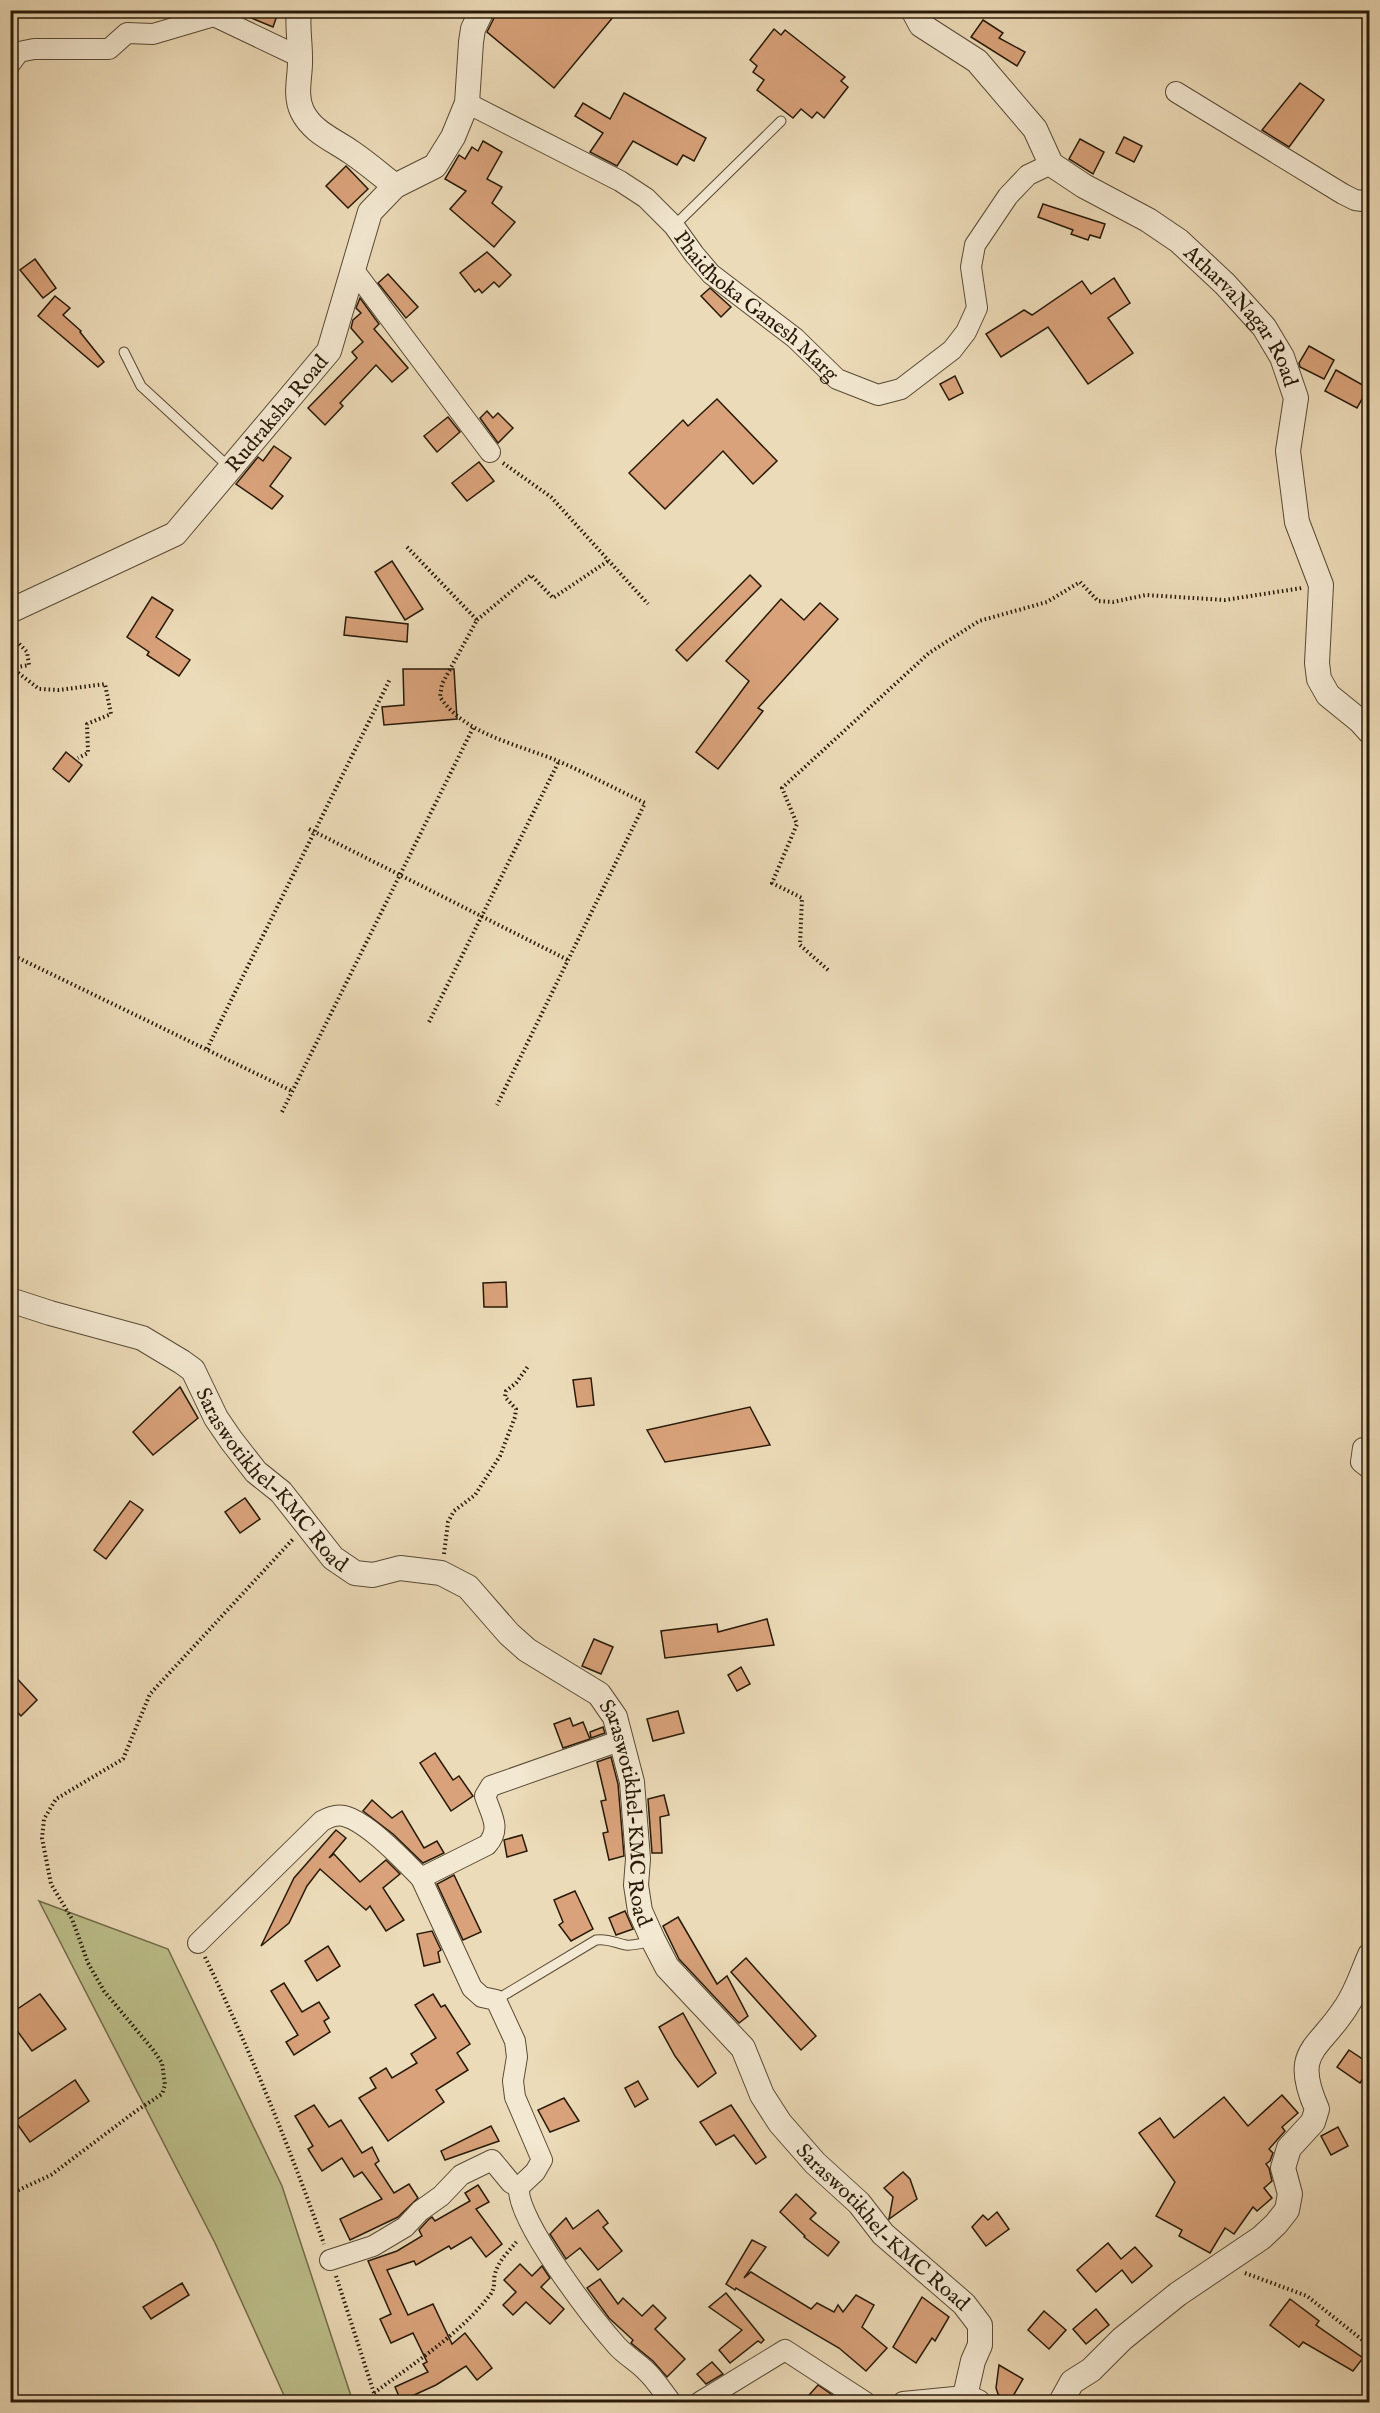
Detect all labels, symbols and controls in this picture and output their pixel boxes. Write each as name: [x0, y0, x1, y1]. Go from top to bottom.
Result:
street label: Phaidhoka Ganesh Marg: [667, 226, 844, 389]
street label: AtharvaNagar Road: [1177, 239, 1303, 391]
street label: Rudraksha Road: [221, 349, 336, 479]
street label: Saraswotikhel-KMC Road: [188, 1384, 353, 1580]
street label: Saraswotikhel-KMC Road: [592, 1695, 658, 1932]
street label: Saraswotikhel-KMC Road: [789, 2138, 975, 2318]

